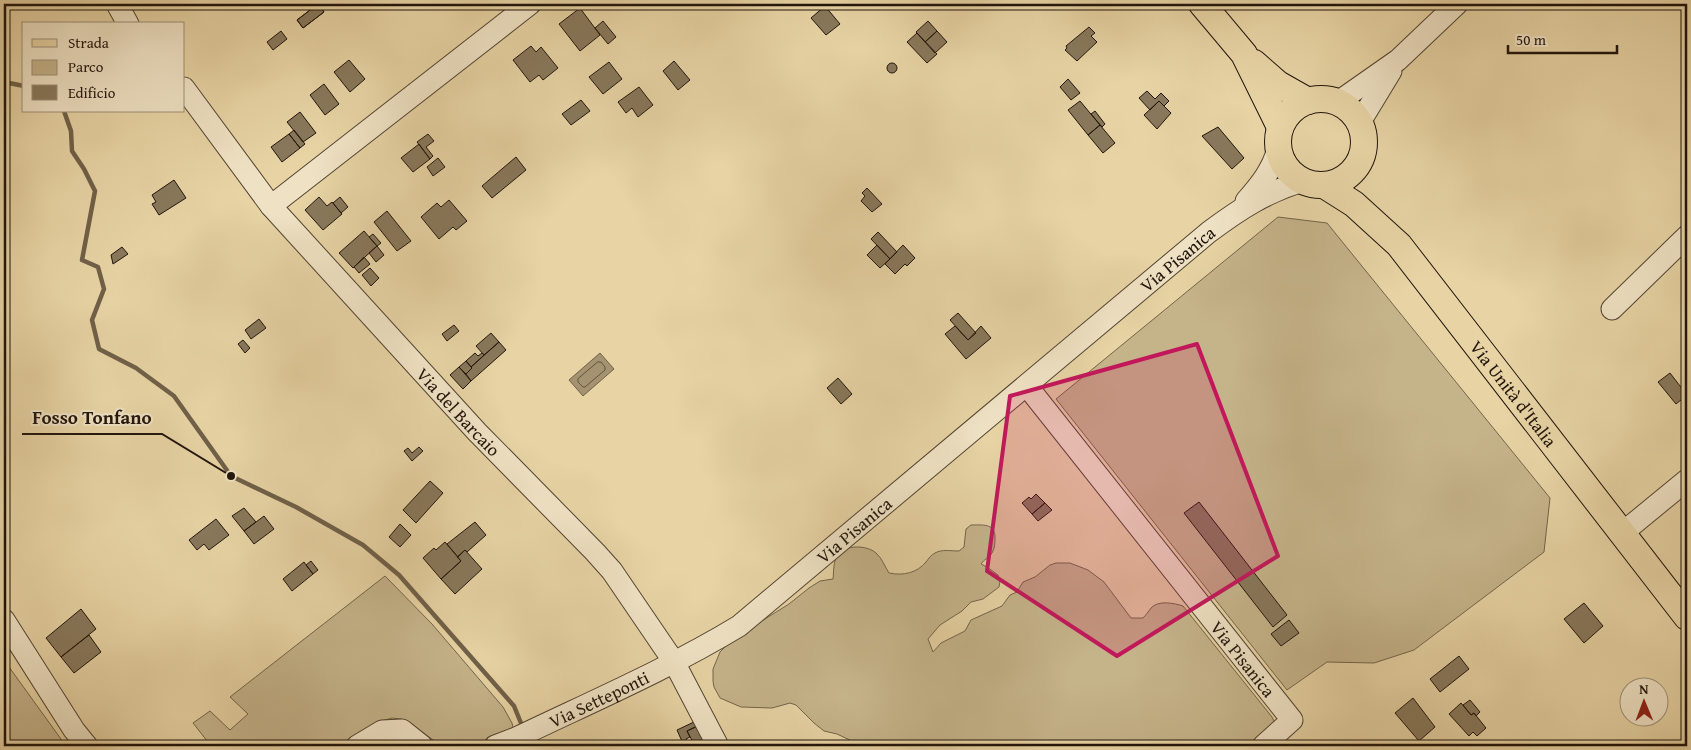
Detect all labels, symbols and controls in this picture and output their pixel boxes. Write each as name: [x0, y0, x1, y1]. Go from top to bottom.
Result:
legend: [22, 22, 185, 112]
scale bar: [1508, 22, 1617, 54]
text: 50 m: [1516, 29, 1547, 50]
text: Strada: [68, 32, 109, 53]
text: Parco: [68, 56, 104, 77]
text: Edificio: [68, 82, 116, 103]
street label: Via Pisanica: [1134, 218, 1221, 298]
street label: Via Unità d'Italia: [1464, 334, 1564, 453]
street label: Via del Barcaio: [410, 361, 507, 462]
callout: Fosso Tonfano: [22, 400, 162, 434]
text: Fosso Tonfano: [32, 403, 152, 431]
street label: Via Pisanica: [810, 490, 898, 569]
street label: Via Pisanica: [1204, 614, 1283, 703]
street label: Via Setteponti: [544, 663, 654, 734]
north arrow: [1618, 678, 1668, 728]
text: N: [1639, 679, 1649, 699]

